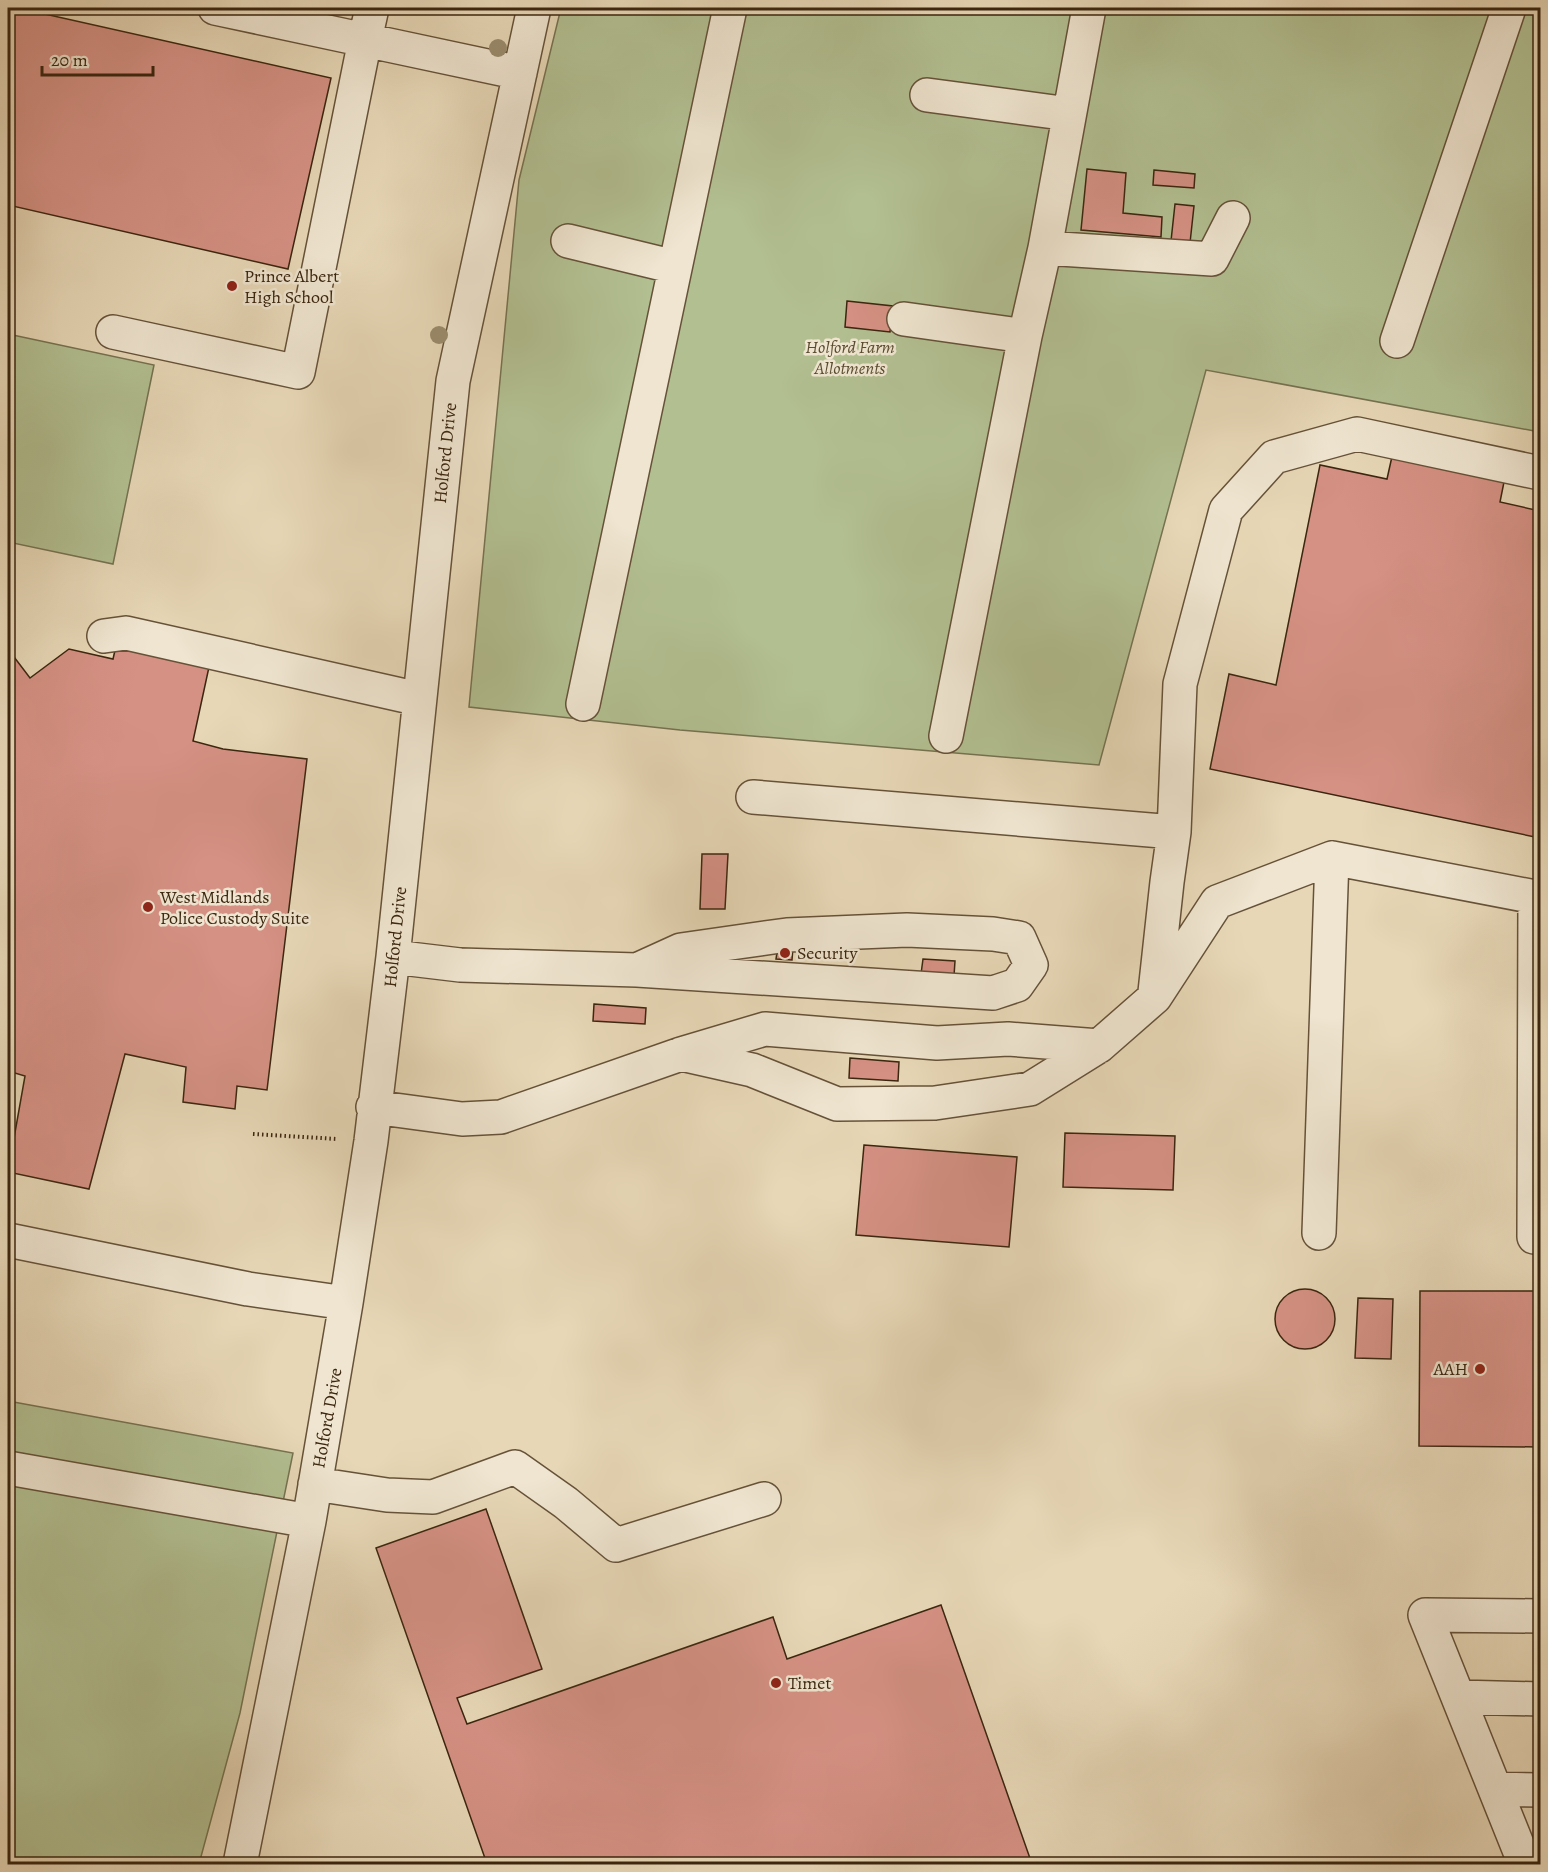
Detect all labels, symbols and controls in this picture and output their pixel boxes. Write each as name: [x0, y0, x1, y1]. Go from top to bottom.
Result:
scale bar: [42, 39, 153, 77]
text: 20 m: [51, 48, 88, 72]
place label: Prince Albert High School: [244, 264, 339, 309]
marker: Prince Albert High School: [225, 279, 239, 293]
park label: Holford Farm Allotments: [805, 335, 895, 380]
street label: Holford Drive: [428, 401, 462, 505]
place label: West Midlands Police Custody Suite: [159, 885, 309, 930]
street label: Holford Drive: [378, 885, 412, 989]
marker: West Midlands Police Custody Suite: [141, 900, 155, 914]
place label: Security: [797, 941, 859, 965]
marker: Security: [778, 946, 792, 960]
place label: AAH: [1432, 1357, 1468, 1381]
marker: AAH: [1473, 1362, 1487, 1376]
street label: Holford Drive: [306, 1366, 348, 1470]
place label: Timet: [788, 1671, 831, 1695]
marker: Timet: [769, 1676, 783, 1690]

